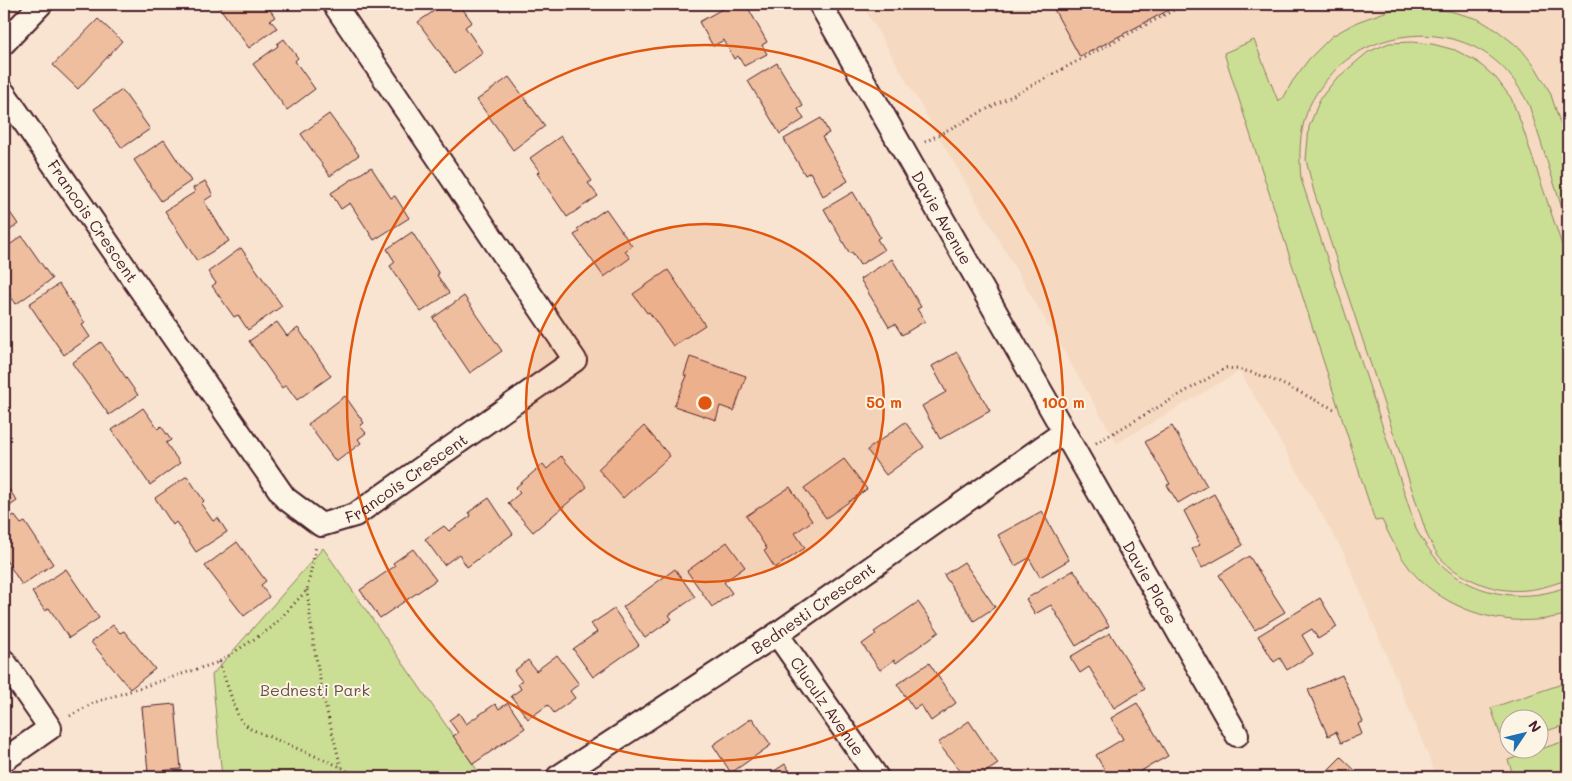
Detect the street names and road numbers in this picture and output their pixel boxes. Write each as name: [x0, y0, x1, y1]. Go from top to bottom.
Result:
street label: Francois Crescent: [43, 155, 143, 286]
street label: Davie Avenue: [907, 167, 977, 268]
street label: Francois Crescent: [342, 428, 471, 527]
street label: Davie Place: [1118, 537, 1182, 628]
street label: Bednesti Crescent: [747, 557, 879, 658]
street label: Cluculz Avenue: [786, 652, 870, 759]

